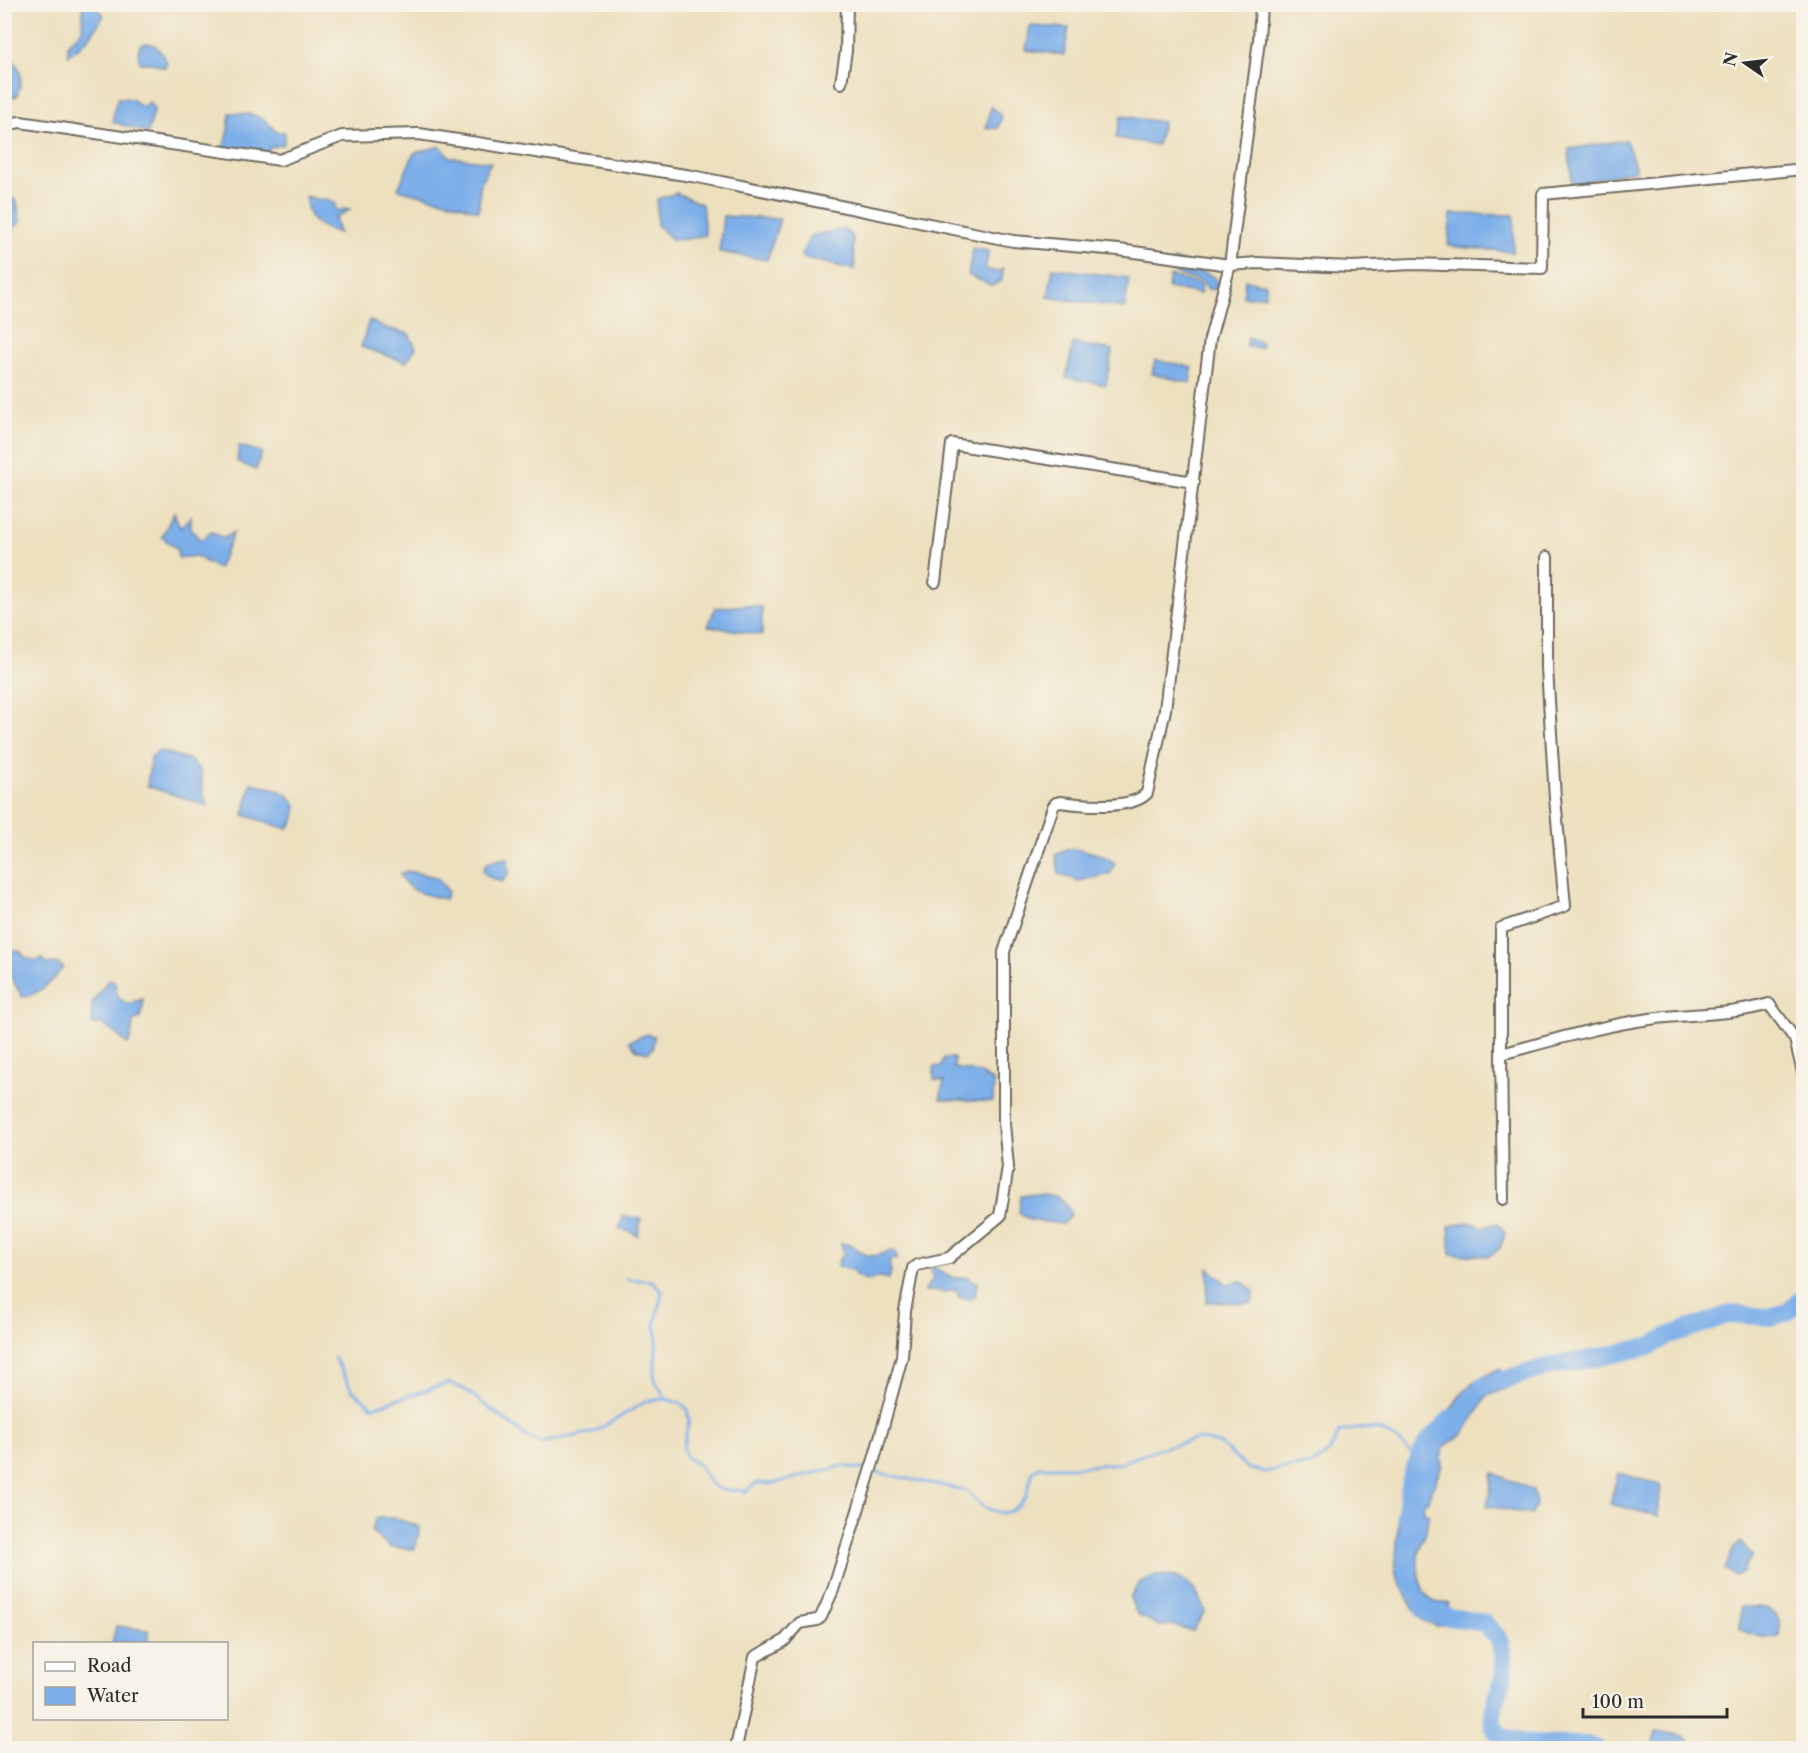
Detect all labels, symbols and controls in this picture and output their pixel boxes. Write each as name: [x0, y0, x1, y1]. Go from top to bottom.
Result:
north arrow: [1715, 33, 1775, 93]
text: N: [1719, 50, 1742, 69]
legend: [33, 1642, 228, 1720]
text: Road: [87, 1655, 132, 1677]
scale bar: [1583, 1681, 1727, 1719]
text: Water: [86, 1685, 139, 1707]
text: 100 m: [1592, 1691, 1644, 1713]

